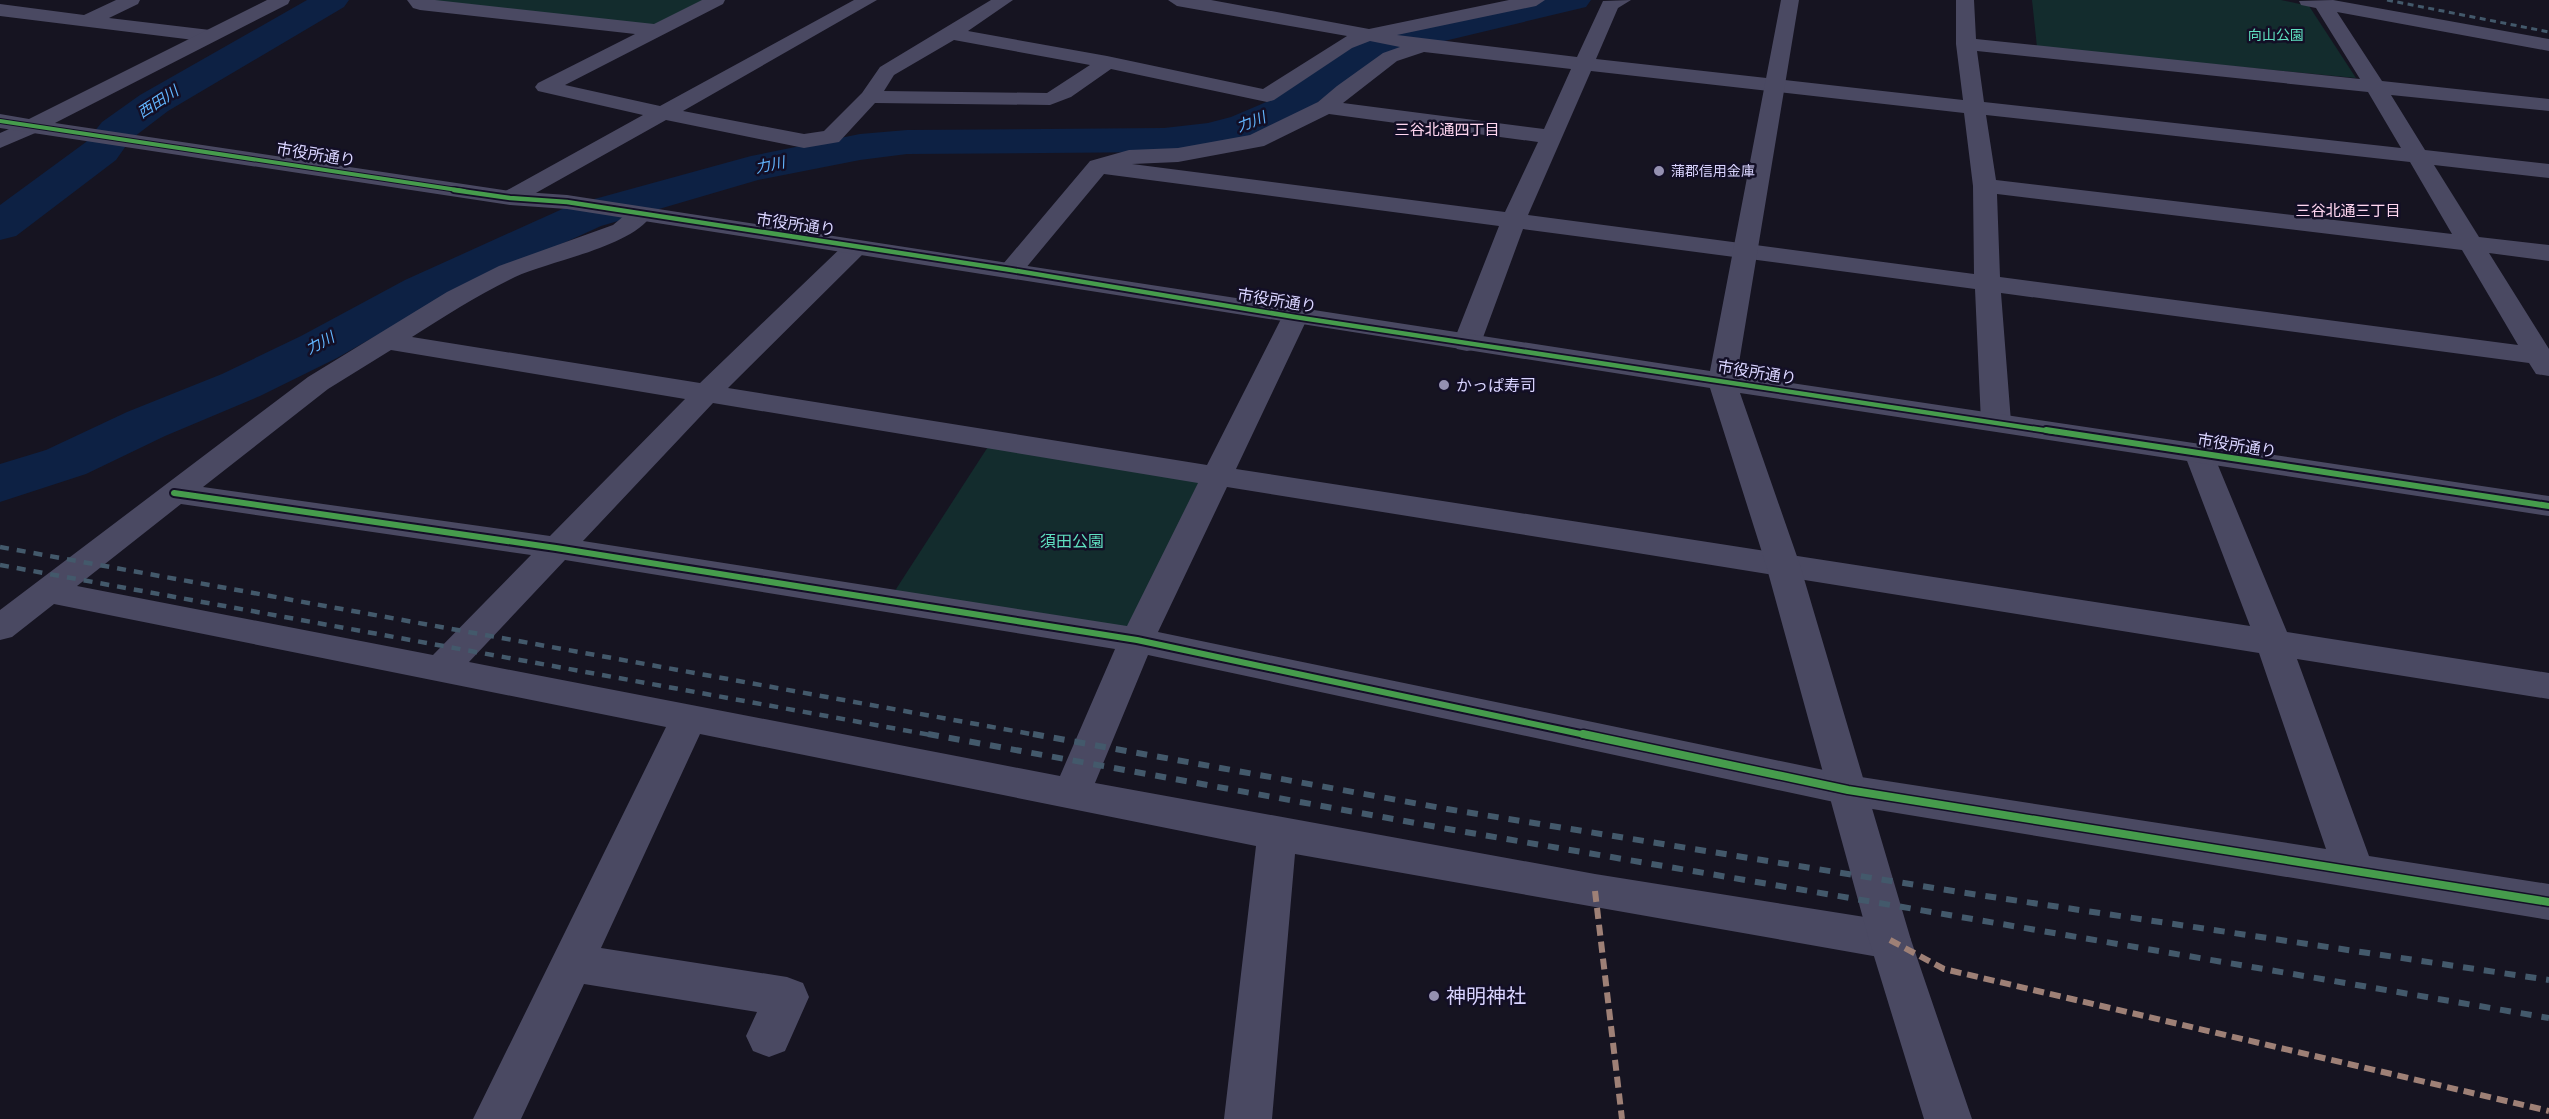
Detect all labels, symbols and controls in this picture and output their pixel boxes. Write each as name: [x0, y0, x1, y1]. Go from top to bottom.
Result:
park label: 向山公園: [2248, 27, 2304, 44]
water label: 西田川: [134, 81, 183, 122]
water label: 力川: [1234, 108, 1270, 136]
district label: 三谷北通四丁目: [1394, 121, 1500, 139]
street label: 市役所通り: [275, 139, 357, 170]
water label: 力川: [753, 153, 788, 177]
place label: 蒲郡信用金庫: [1671, 163, 1755, 180]
marker: 蒲郡信用金庫: [1652, 164, 1666, 178]
district label: 三谷北通三丁目: [2295, 202, 2401, 220]
street label: 市役所通り: [755, 210, 837, 239]
street label: 市役所通り: [1236, 285, 1318, 316]
water label: 力川: [303, 327, 339, 358]
street label: 市役所通り: [1716, 357, 1798, 388]
place label: かっぱ寿司: [1456, 376, 1536, 395]
marker: かっぱ寿司: [1437, 378, 1451, 392]
street label: 市役所通り: [2196, 430, 2278, 461]
park label: 須田公園: [1040, 532, 1104, 551]
place label: 神明神社: [1446, 984, 1526, 1008]
marker: 神明神社: [1427, 989, 1441, 1003]

